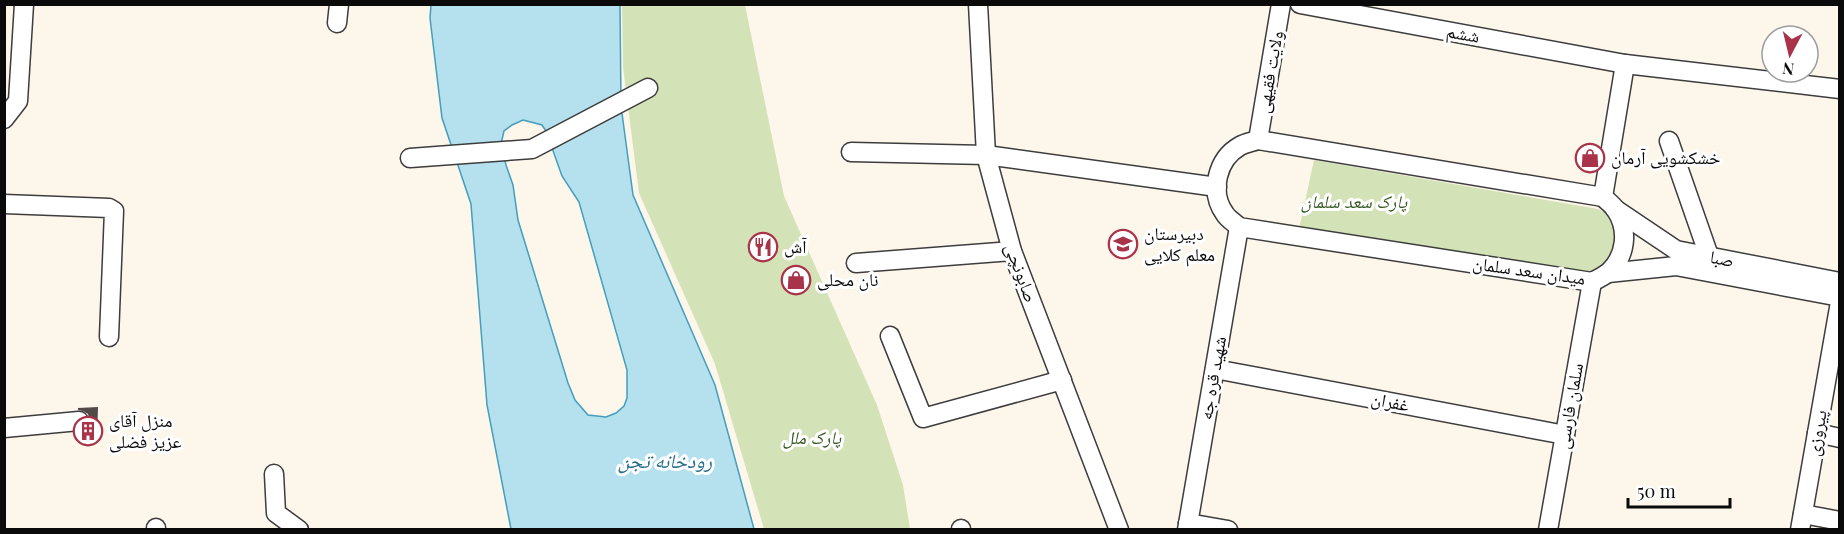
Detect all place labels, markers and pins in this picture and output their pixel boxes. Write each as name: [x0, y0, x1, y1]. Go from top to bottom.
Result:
shop icon: خشکشویی آرمان: [1574, 142, 1606, 174]
place label: خشکشویی آرمان: [1611, 145, 1721, 169]
place label: دبیرستان معلم کلایی: [1144, 221, 1215, 267]
school or university icon: دبیرستان معلم کلایی: [1107, 228, 1139, 260]
restaurant icon: آش: [747, 231, 779, 263]
place label: آش: [784, 234, 807, 258]
shop icon: نان محلی: [780, 264, 812, 296]
place label: نان محلی: [817, 267, 879, 291]
place label: منزل آقای عزیز فضلی: [109, 408, 182, 453]
building icon: منزل آقای عزیز فضلی: [72, 415, 104, 447]

